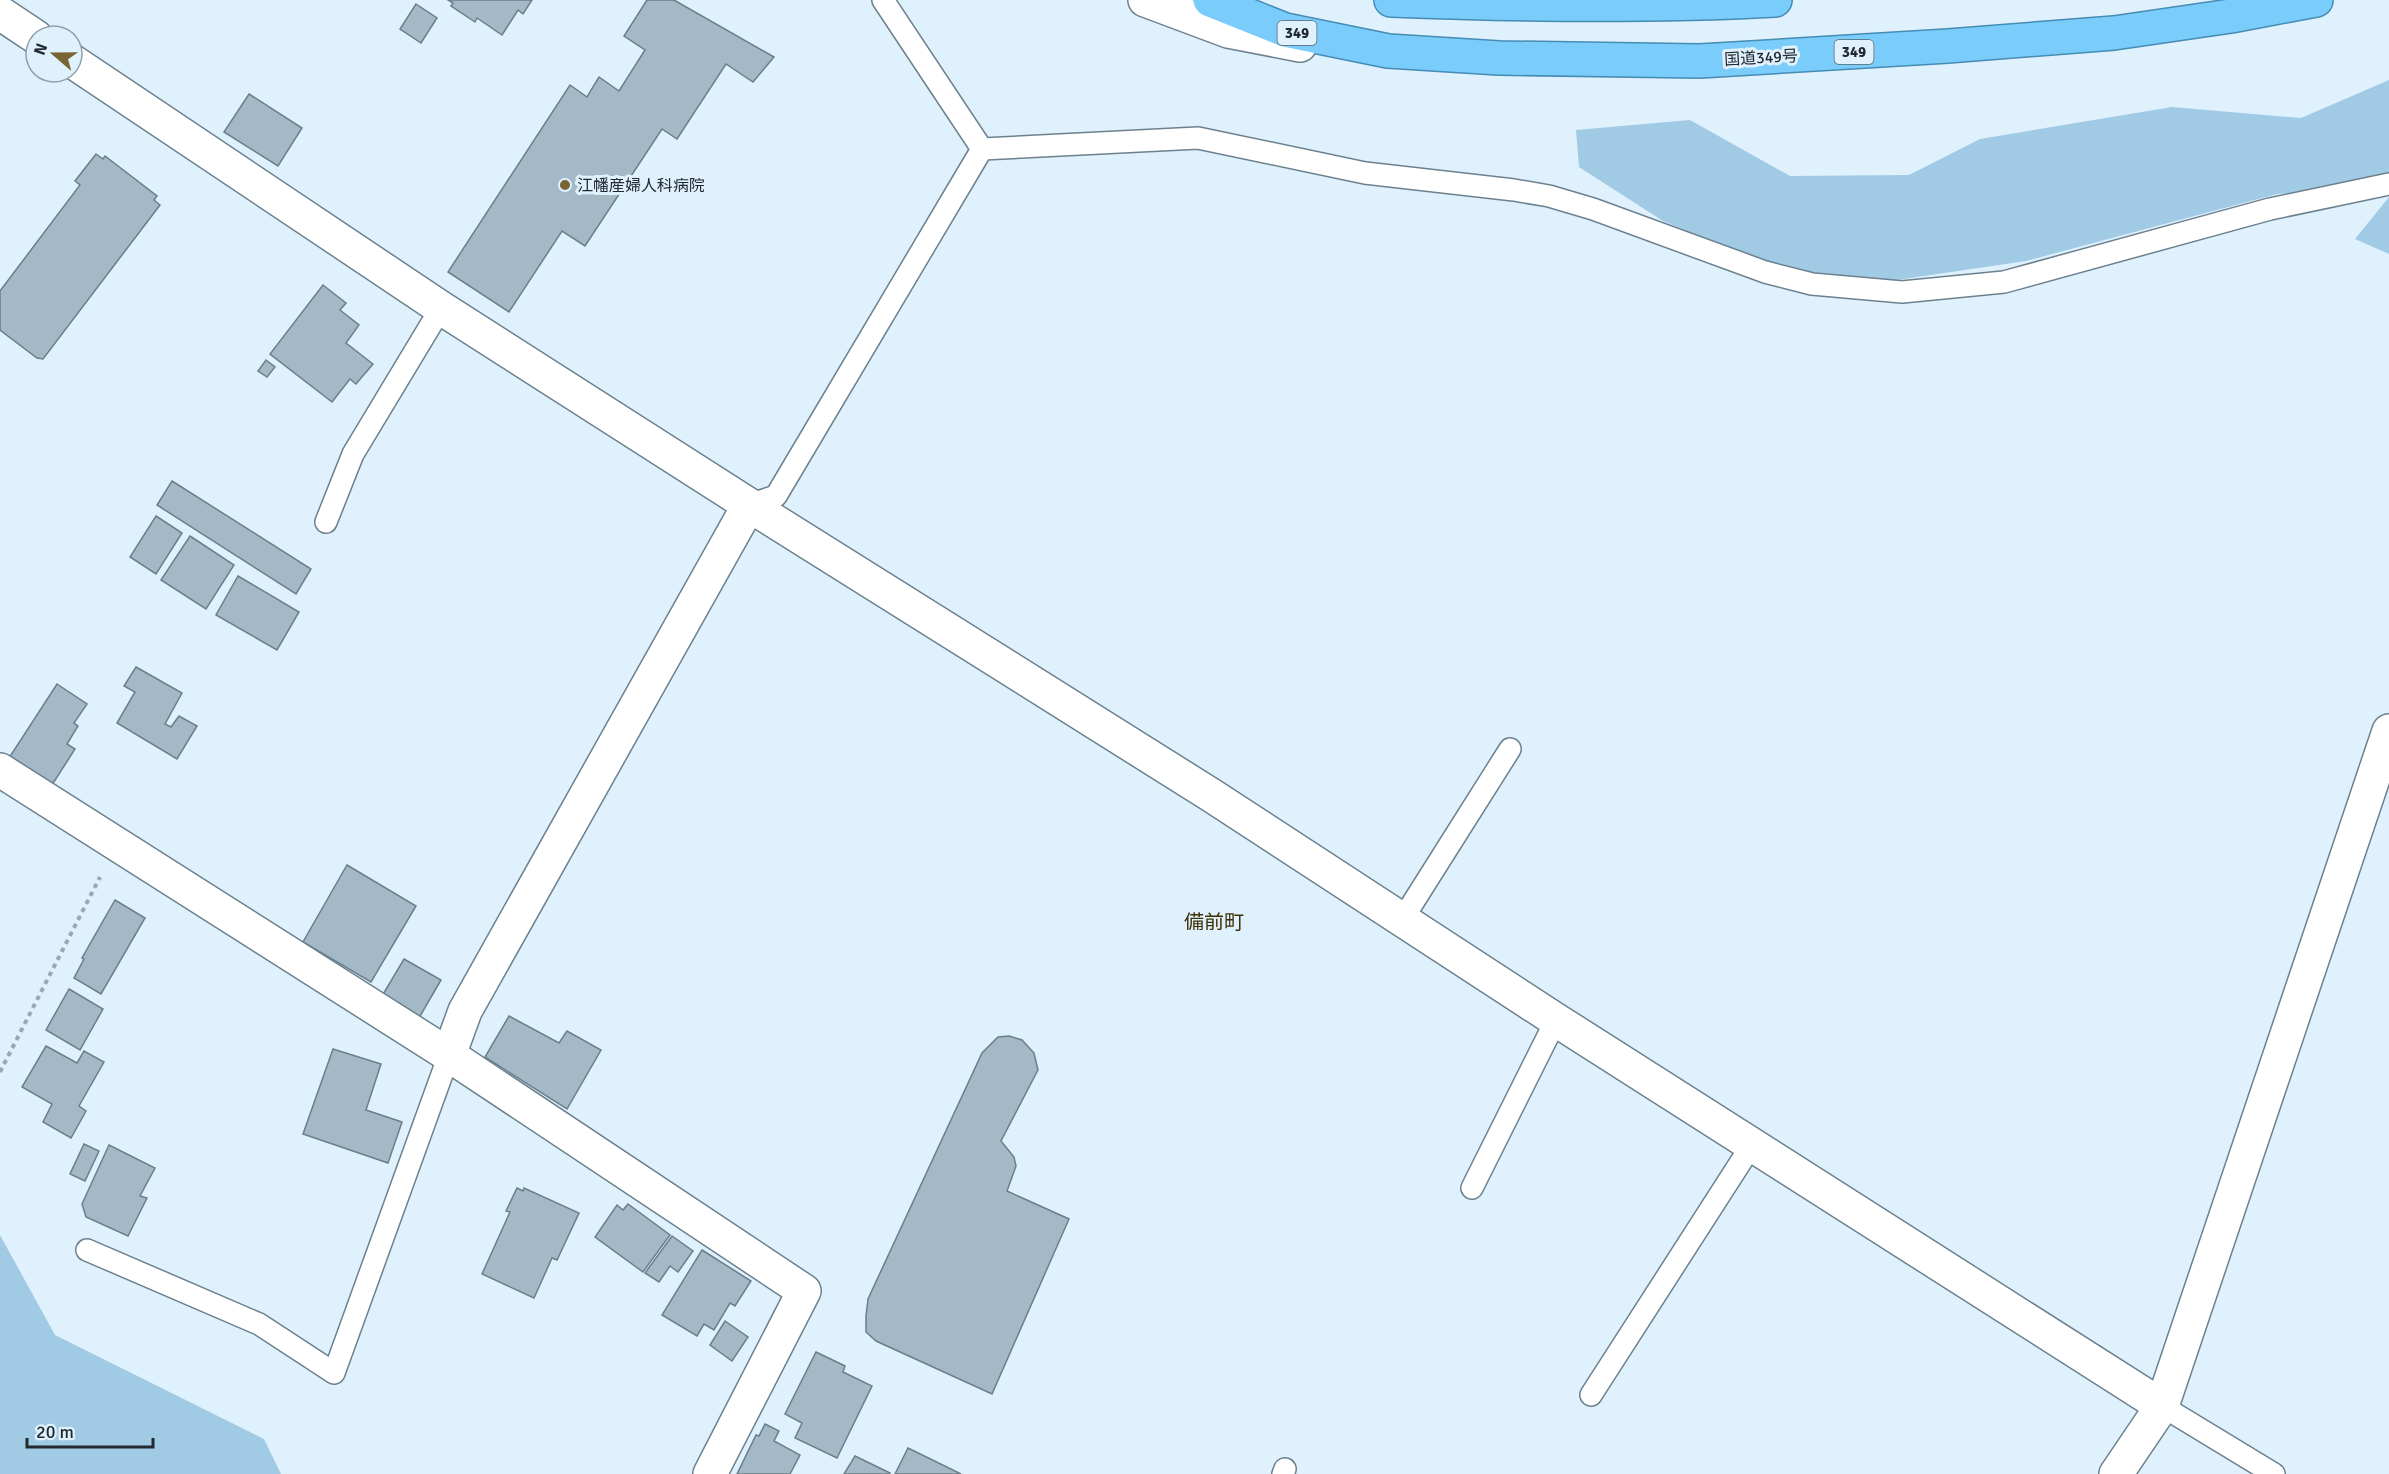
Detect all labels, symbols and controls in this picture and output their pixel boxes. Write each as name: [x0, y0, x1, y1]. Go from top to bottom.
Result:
road number: 349: [1278, 21, 1316, 45]
north arrow: [24, 24, 84, 84]
road number: 349: [1834, 40, 1874, 64]
text: N: [30, 41, 52, 58]
street label: 国道349号: [1724, 46, 1798, 70]
place label: 江幡産婦人科病院: [577, 176, 705, 196]
marker: 江幡産婦人科病院: [558, 178, 572, 192]
district label: 備前町: [1184, 910, 1244, 935]
scale bar: [27, 1411, 153, 1449]
text: 20 m: [36, 1421, 74, 1443]

